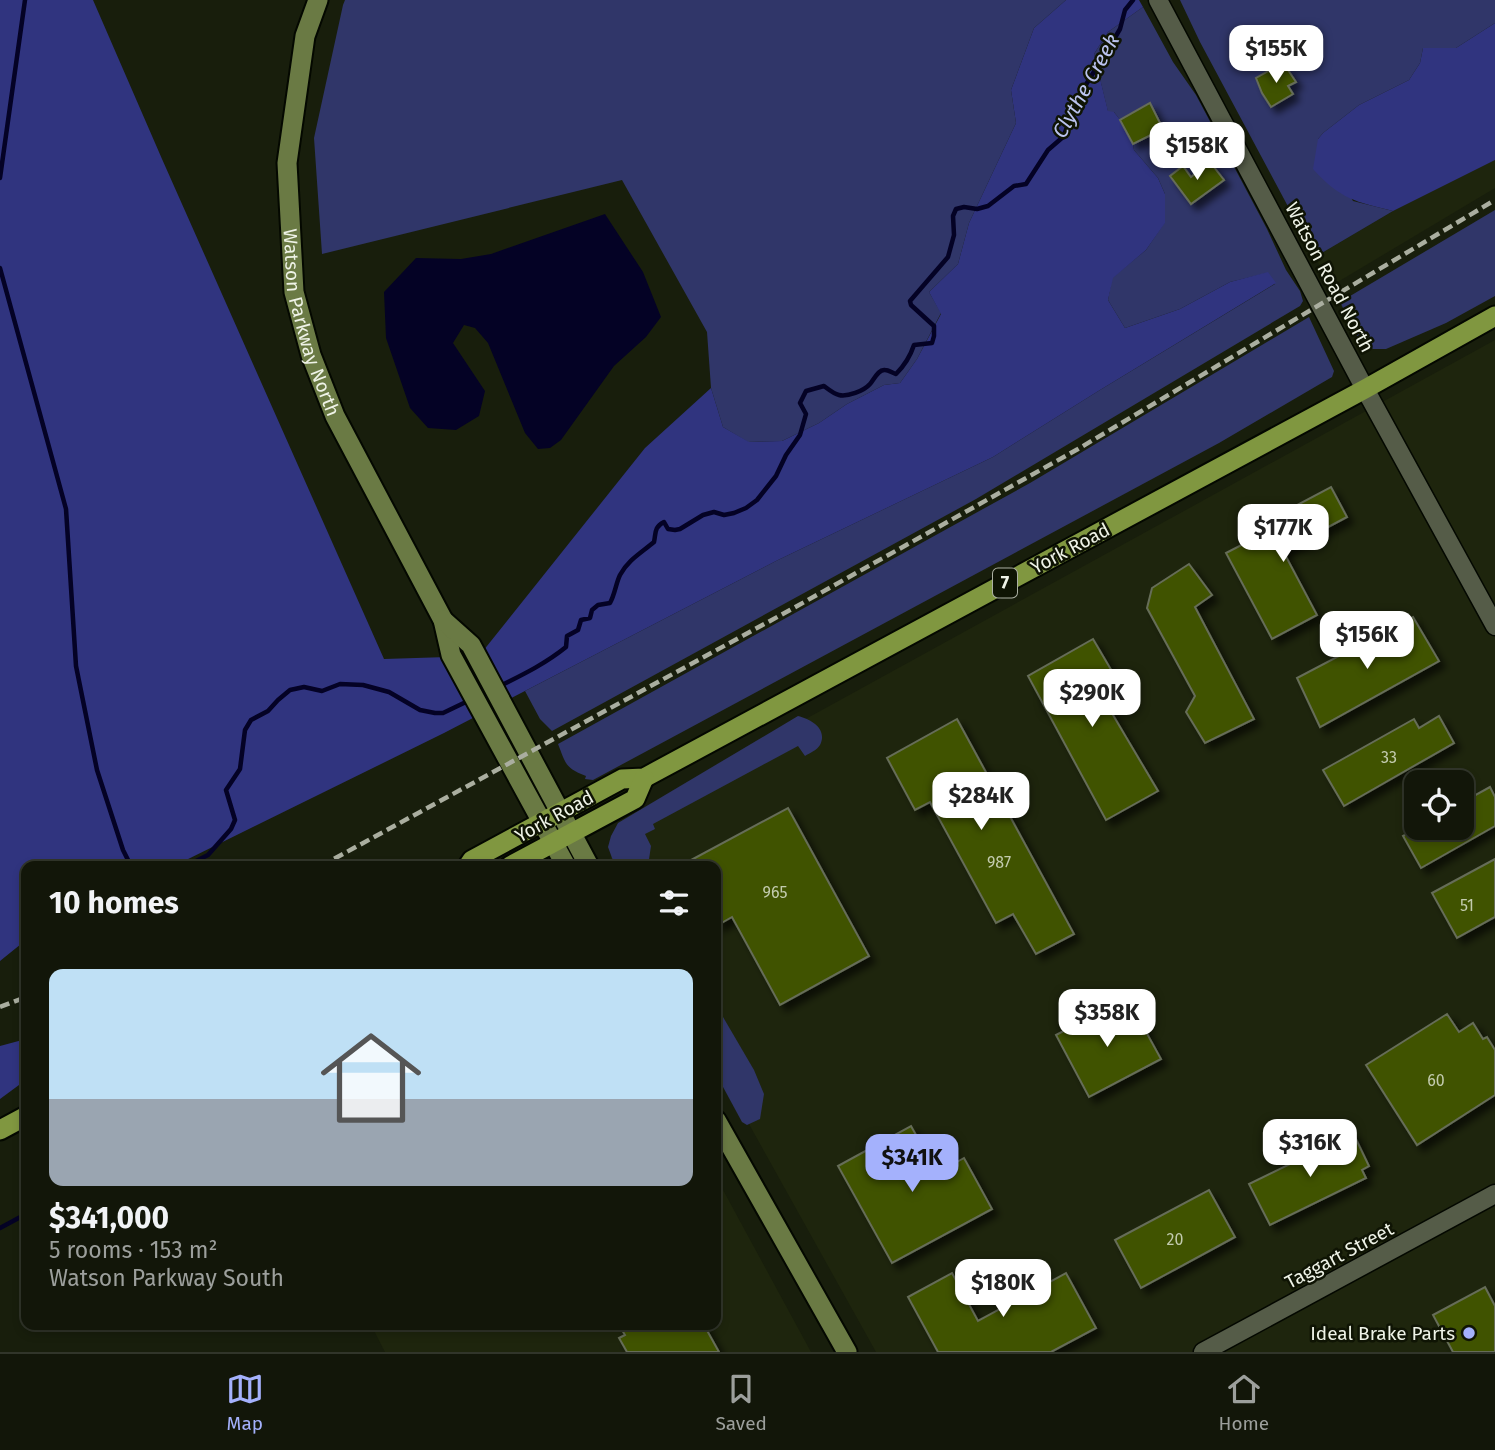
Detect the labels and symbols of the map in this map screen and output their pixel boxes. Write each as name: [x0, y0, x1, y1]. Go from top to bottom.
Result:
pin: $155K: [1227, 25, 1325, 85]
water label: Clythe Creek: [1047, 29, 1125, 143]
pin: $158K: [1148, 122, 1246, 182]
street label: Watson Road North: [1280, 198, 1379, 356]
street label: Watson Parkway North: [279, 228, 345, 420]
pin: $177K: [1234, 504, 1332, 564]
street label: York Road: [1027, 518, 1114, 579]
road number: 7: [993, 568, 1017, 598]
pin: $156K: [1318, 612, 1416, 671]
pin: $290K: [1043, 670, 1141, 729]
house number: 33: [1381, 748, 1397, 767]
pin: $284K: [932, 772, 1030, 832]
street label: York Road: [511, 785, 598, 847]
house number: 987: [987, 853, 1011, 872]
house number: 965: [763, 883, 787, 902]
house number: 51: [1460, 896, 1474, 915]
pin: $358K: [1058, 990, 1156, 1049]
house number: 60: [1427, 1071, 1445, 1090]
pin: $316K: [1261, 1120, 1359, 1179]
pin: $341K: [863, 1134, 961, 1194]
street label: Taggart Street: [1281, 1217, 1398, 1294]
house number: 20: [1167, 1230, 1183, 1249]
pin: $180K: [954, 1260, 1052, 1319]
place label: Ideal Brake Parts: [1310, 1322, 1455, 1345]
marker: Ideal Brake Parts: [1461, 1325, 1477, 1341]

